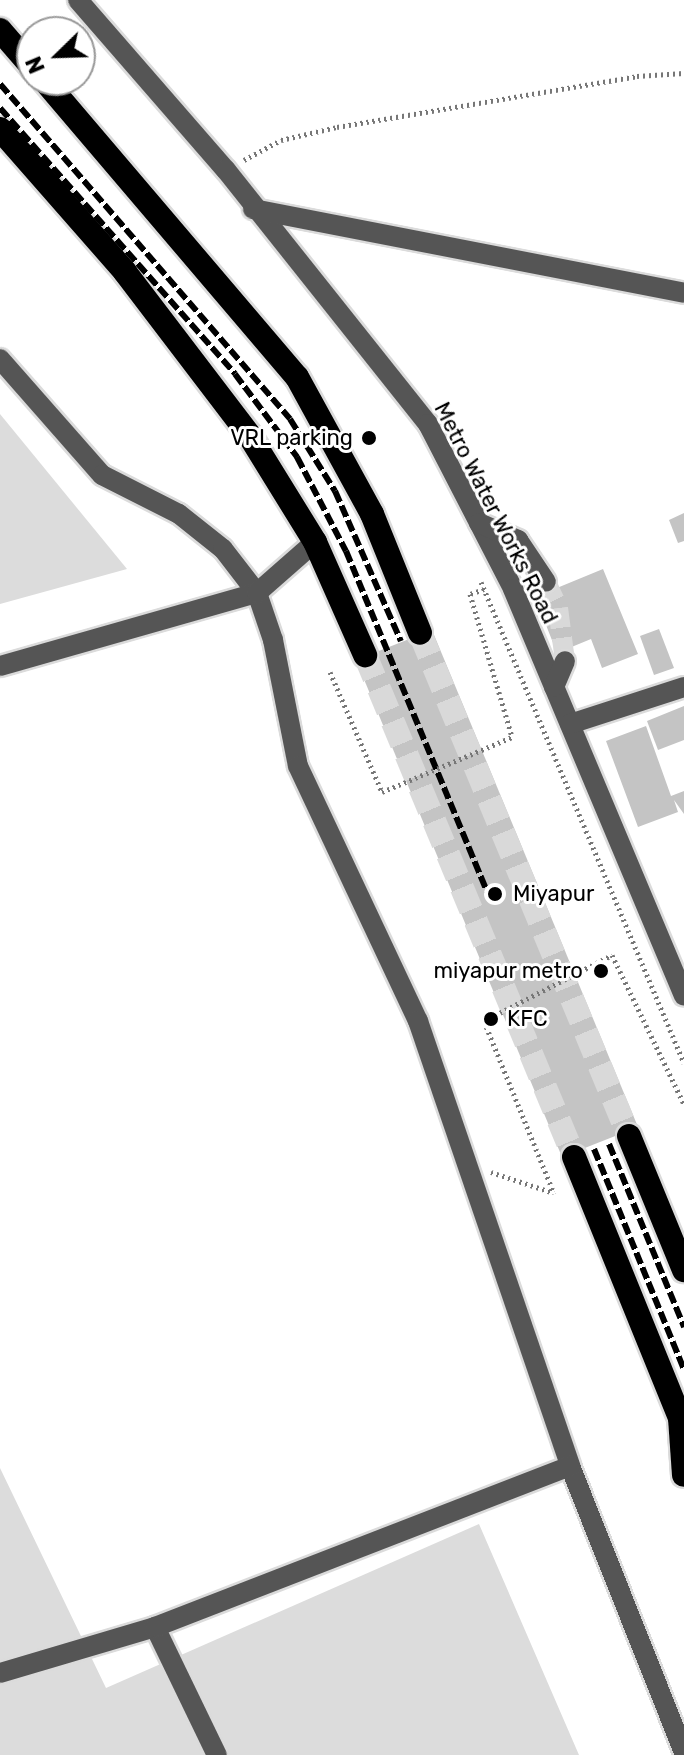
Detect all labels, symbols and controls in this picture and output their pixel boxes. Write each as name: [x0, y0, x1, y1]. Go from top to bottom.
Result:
north arrow: [16, 16, 96, 96]
text: N: [20, 52, 51, 77]
street label: Metro Water Works Road: [428, 397, 564, 629]
place label: VRL parking: [230, 425, 353, 451]
marker: VRL parking: [360, 429, 378, 447]
place label: Miyapur: [513, 881, 594, 907]
marker: Miyapur: [484, 883, 506, 905]
place label: miyapur metro: [433, 958, 583, 984]
marker: miyapur metro: [590, 960, 612, 982]
place label: KFC: [507, 1006, 548, 1032]
marker: KFC: [482, 1010, 500, 1028]

